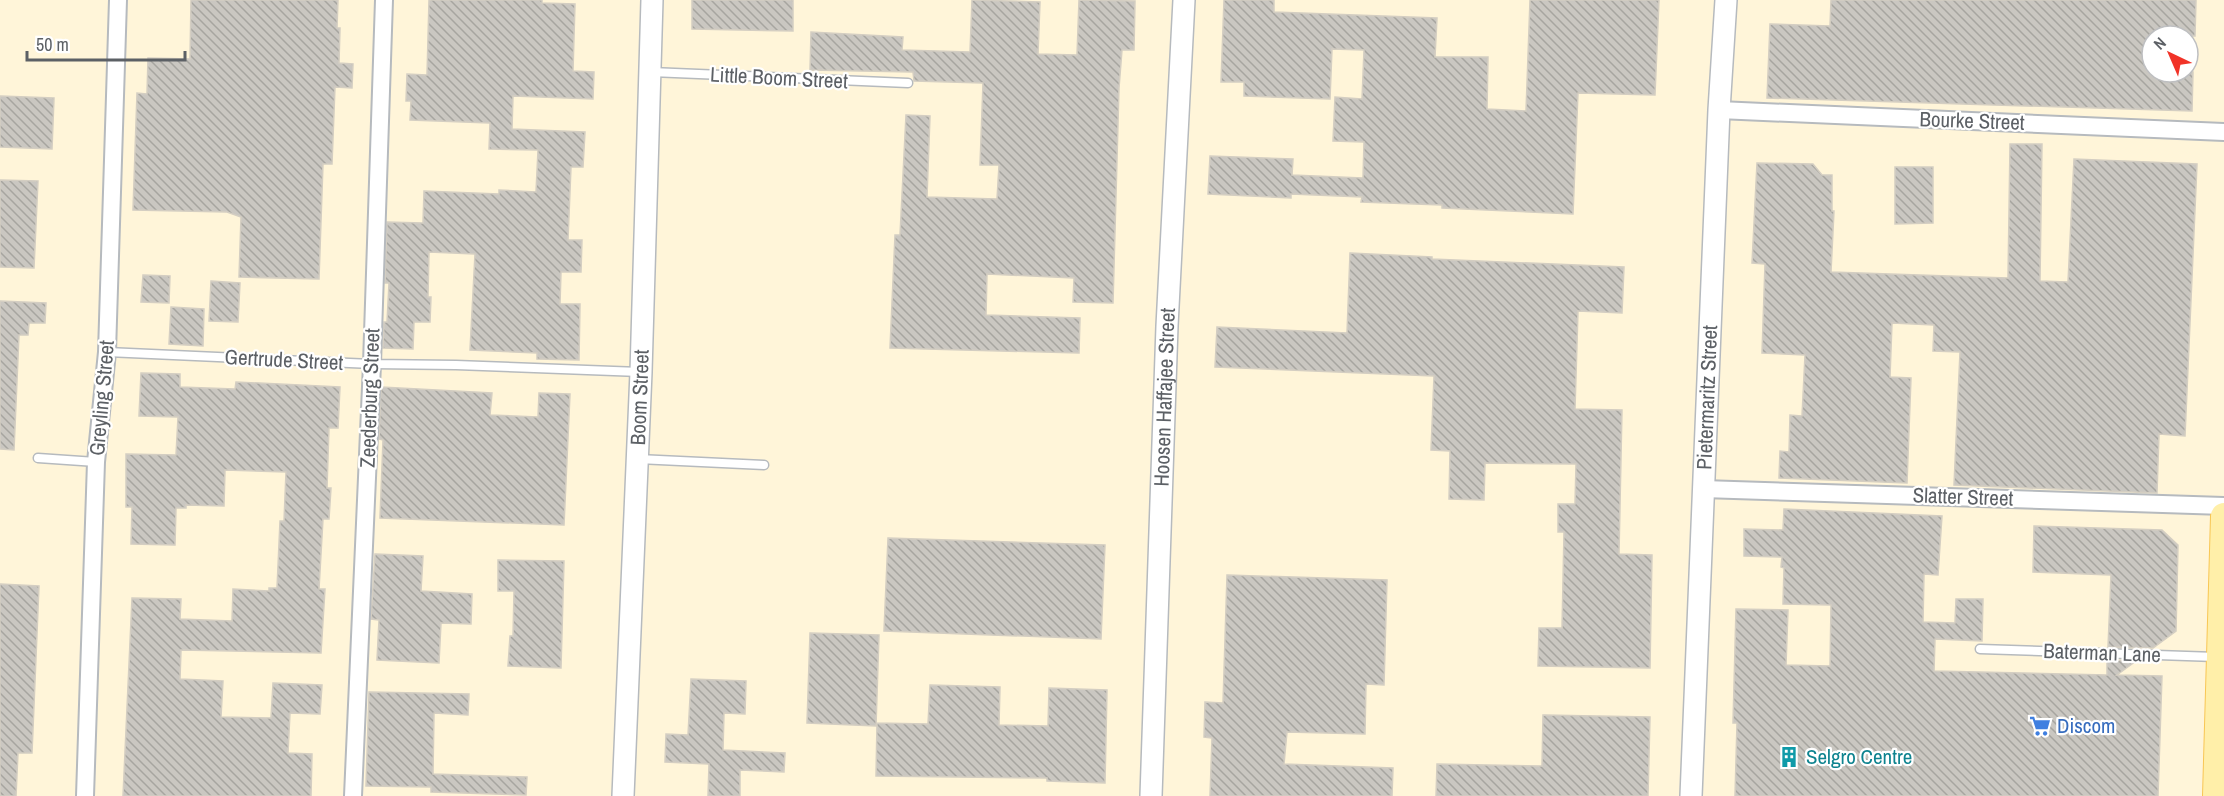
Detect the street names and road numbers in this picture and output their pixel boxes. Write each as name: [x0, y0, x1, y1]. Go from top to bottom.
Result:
street label: Little Boom Street: [709, 59, 849, 96]
street label: Bourke Street: [1919, 104, 2025, 137]
street label: Hoosen Haffajee Street: [1147, 307, 1182, 487]
street label: Pietermaritz Street: [1689, 324, 1724, 470]
street label: Zeederburg Street: [353, 327, 386, 468]
street label: Greyling Street: [82, 339, 121, 457]
street label: Gertrude Street: [224, 342, 344, 377]
street label: Boom Street: [623, 349, 656, 446]
street label: Slatter Street: [1912, 480, 2014, 513]
street label: Baterman Lane: [2043, 636, 2161, 669]

